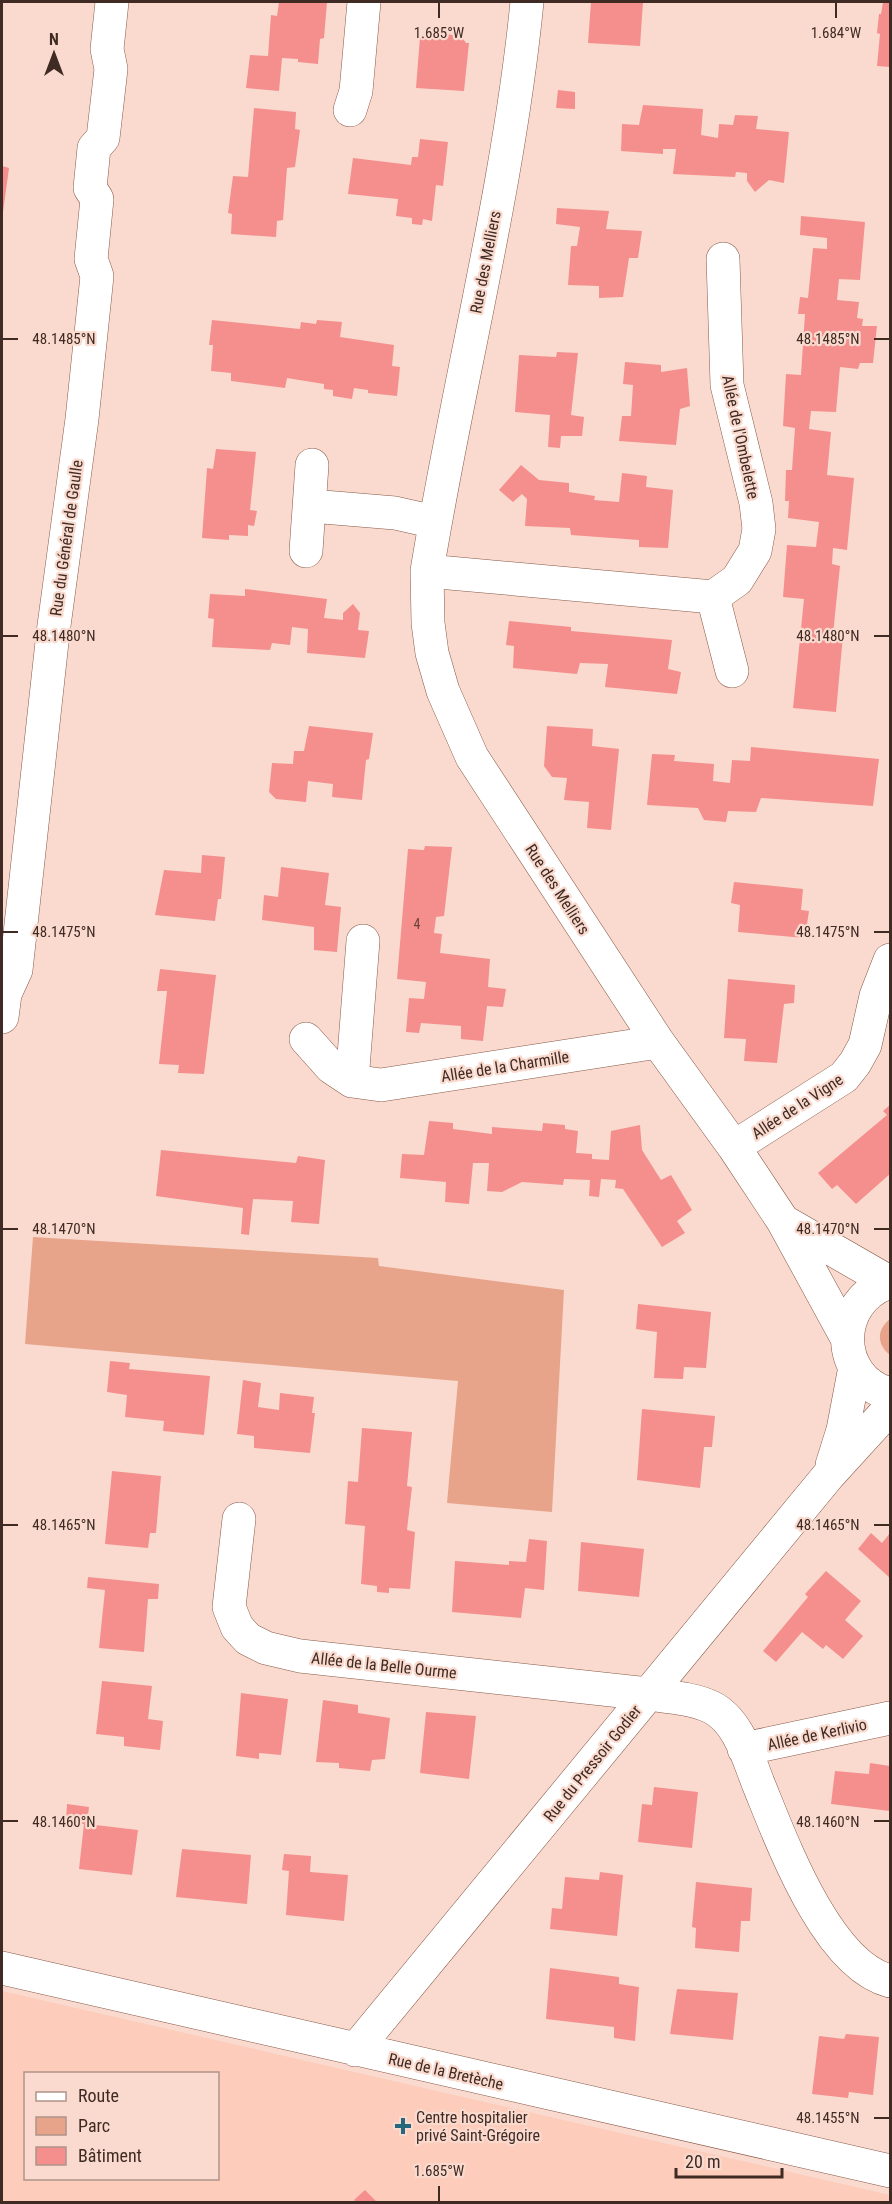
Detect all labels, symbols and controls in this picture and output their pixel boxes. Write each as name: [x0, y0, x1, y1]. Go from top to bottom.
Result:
north arrow: [24, 24, 84, 84]
text: 1.685°W: [414, 24, 465, 42]
text: 1.684°W: [811, 24, 862, 42]
text: N: [49, 30, 59, 49]
street label: Rue des Melliers: [466, 209, 505, 315]
text: 48.1485°N: [32, 330, 96, 348]
text: 48.1485°N: [796, 330, 860, 348]
street label: Allée de l'Ombelette: [718, 373, 763, 501]
street label: Rue du Général de Gaulle: [46, 459, 87, 617]
text: 48.1480°N: [32, 627, 96, 645]
text: 48.1480°N: [796, 627, 860, 645]
street label: Rue des Melliers: [521, 840, 594, 938]
house number: 4: [414, 916, 421, 932]
text: 48.1475°N: [32, 923, 96, 941]
text: 48.1475°N: [796, 923, 860, 941]
street label: Allée de la Charmille: [440, 1047, 570, 1086]
street label: Allée de la Vigne: [748, 1070, 847, 1143]
text: 48.1470°N: [32, 1220, 96, 1238]
text: 48.1470°N: [796, 1220, 860, 1238]
text: 48.1465°N: [32, 1516, 96, 1534]
text: 48.1465°N: [796, 1516, 860, 1534]
street label: Allée de la Belle Ourme: [310, 1648, 457, 1683]
street label: Rue du Pressoir Godier: [540, 1701, 645, 1825]
street label: Allée de Kerlivio: [766, 1715, 869, 1754]
text: 48.1460°N: [32, 1813, 96, 1831]
text: 48.1460°N: [796, 1813, 860, 1831]
street label: Rue de la Bretèche: [387, 2049, 505, 2094]
legend: [24, 2072, 219, 2180]
text: Route: [78, 2085, 119, 2106]
place label: Centre hospitalier privé Saint-Grégoire: [416, 2108, 540, 2145]
text: 48.1455°N: [796, 2109, 860, 2127]
text: Parc: [78, 2115, 110, 2136]
marker: Centre hospitalier privé Saint-Grégoire: [394, 2117, 412, 2135]
scale bar: [676, 2141, 782, 2179]
text: Bâtiment: [78, 2145, 142, 2166]
text: 20 m: [685, 2151, 720, 2172]
text: 1.685°W: [414, 2162, 465, 2180]

